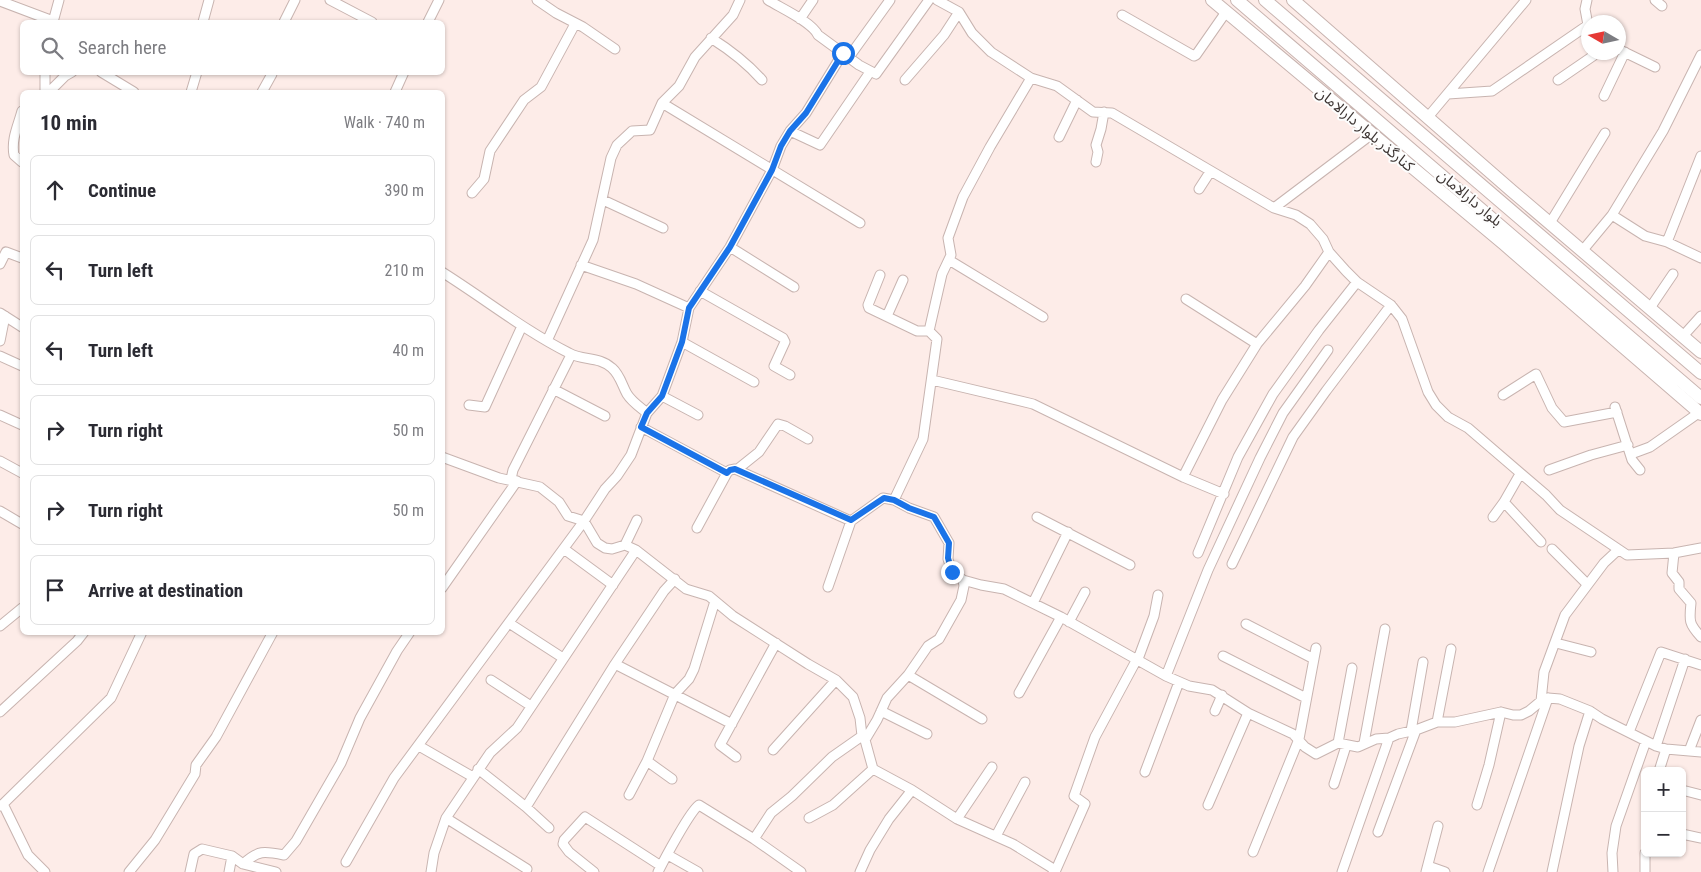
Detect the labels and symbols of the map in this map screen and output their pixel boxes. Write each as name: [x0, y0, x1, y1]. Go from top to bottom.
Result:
north arrow: [1581, 15, 1626, 60]
route start: [832, 42, 855, 65]
street label: کنارگذر بلوار دارالامان: [1312, 83, 1418, 176]
street label: بلوار دارالامان: [1434, 166, 1506, 230]
route end: [941, 561, 964, 584]

